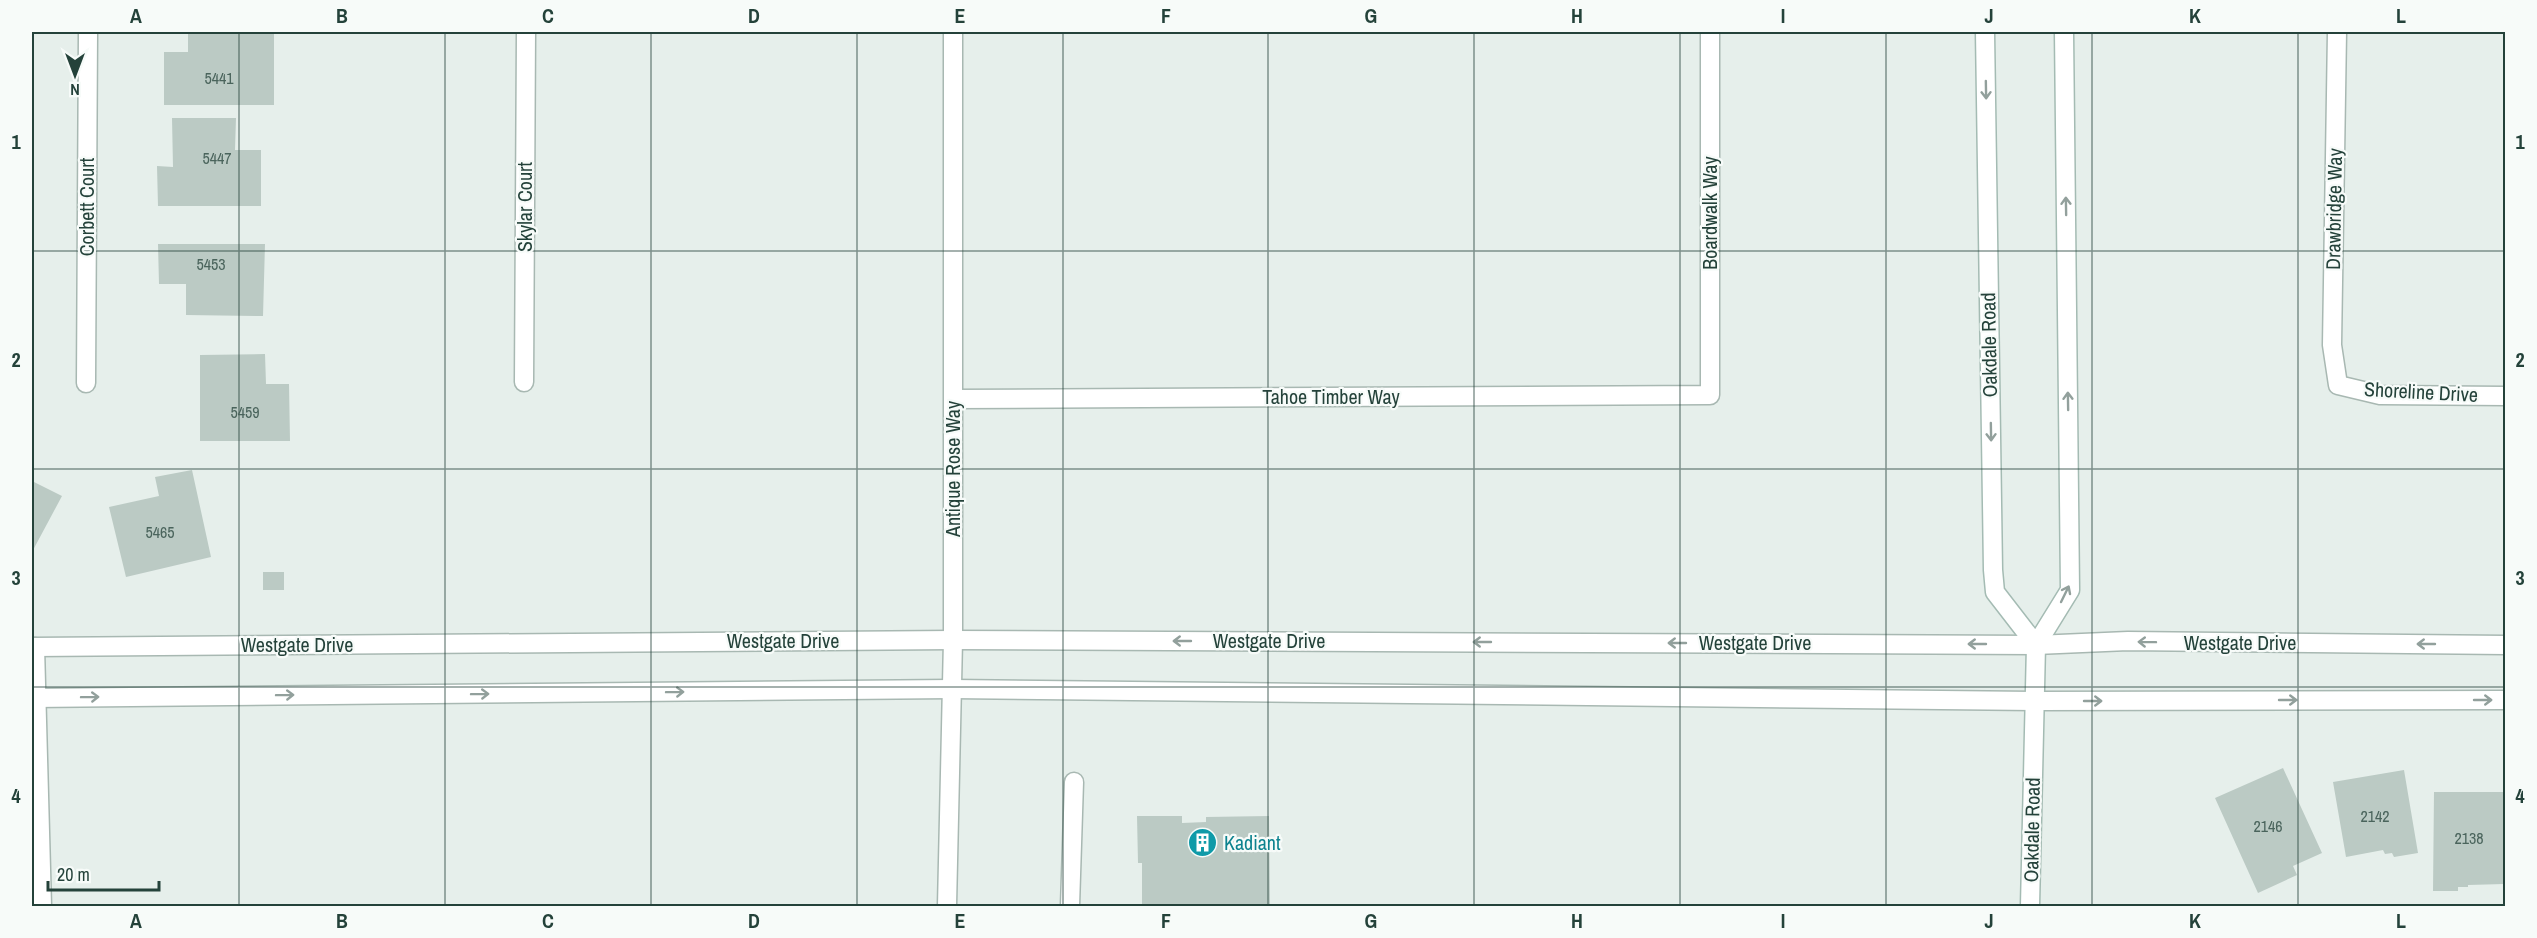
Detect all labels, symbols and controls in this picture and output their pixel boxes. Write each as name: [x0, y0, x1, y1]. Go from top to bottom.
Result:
text: A: [130, 2, 142, 29]
text: B: [336, 2, 348, 29]
text: C: [542, 2, 554, 29]
text: D: [748, 2, 760, 29]
text: E: [955, 2, 966, 29]
text: F: [1161, 2, 1171, 29]
text: G: [1365, 2, 1377, 29]
text: H: [1571, 2, 1583, 29]
text: I: [1781, 2, 1785, 29]
text: J: [1984, 2, 1994, 29]
text: K: [2189, 2, 2201, 29]
text: L: [2396, 2, 2406, 29]
north arrow: [45, 45, 105, 105]
house number: 5441: [204, 67, 234, 89]
text: N: [70, 79, 80, 101]
one-way arrow: [1980, 79, 1992, 99]
text: 1: [11, 128, 21, 155]
text: 1: [2515, 128, 2525, 155]
house number: 5447: [202, 147, 232, 169]
street label: Drawbridge Way: [2319, 147, 2348, 270]
street label: Boardwalk Way: [1696, 156, 1723, 270]
street label: Corbett Court: [73, 157, 100, 256]
street label: Skylar Court: [511, 161, 538, 252]
one-way arrow: [2060, 196, 2072, 216]
house number: 5453: [196, 253, 226, 275]
street label: Oakdale Road: [1974, 292, 2003, 398]
text: 2: [11, 346, 21, 373]
text: 2: [2515, 346, 2525, 373]
street label: Shoreline Drive: [2363, 375, 2479, 408]
street label: Tahoe Timber Way: [1262, 383, 1401, 410]
one-way arrow: [2062, 391, 2074, 411]
street label: Antique Rose Way: [939, 400, 966, 538]
house number: 5459: [230, 401, 260, 423]
one-way arrow: [1985, 421, 1997, 441]
house number: 5465: [145, 521, 175, 543]
text: 3: [11, 564, 21, 591]
text: 3: [2515, 564, 2525, 591]
one-way arrow: [2060, 586, 2072, 604]
street label: Westgate Drive: [727, 627, 839, 654]
street label: Westgate Drive: [1213, 627, 1325, 654]
street label: Westgate Drive: [1699, 629, 1811, 656]
street label: Westgate Drive: [2184, 629, 2296, 656]
street label: Westgate Drive: [241, 631, 353, 658]
one-way arrow: [1173, 635, 1193, 647]
one-way arrow: [1473, 636, 1493, 648]
one-way arrow: [2138, 636, 2158, 648]
one-way arrow: [1668, 637, 1688, 649]
one-way arrow: [1968, 638, 1988, 650]
one-way arrow: [2417, 638, 2437, 650]
one-way arrow: [664, 686, 684, 698]
one-way arrow: [469, 688, 489, 700]
one-way arrow: [274, 689, 294, 701]
one-way arrow: [79, 691, 99, 703]
one-way arrow: [2278, 694, 2298, 706]
one-way arrow: [2473, 694, 2493, 706]
one-way arrow: [2083, 695, 2103, 707]
street label: Oakdale Road: [2017, 777, 2046, 883]
text: 4: [11, 782, 21, 809]
text: 4: [2515, 782, 2525, 809]
house number: 2142: [2360, 805, 2390, 827]
house number: 2146: [2253, 815, 2283, 837]
building icon: Kadiant: [1187, 827, 1219, 859]
house number: 2138: [2454, 827, 2484, 849]
place label: Kadiant: [1224, 829, 1281, 856]
scale bar: [48, 854, 159, 892]
text: 20 m: [57, 862, 90, 887]
text: A: [130, 907, 142, 934]
text: B: [336, 907, 348, 934]
text: C: [542, 907, 554, 934]
text: D: [748, 907, 760, 934]
text: E: [955, 907, 966, 934]
text: F: [1161, 907, 1171, 934]
text: G: [1365, 907, 1377, 934]
text: H: [1571, 907, 1583, 934]
text: I: [1781, 907, 1785, 934]
text: J: [1984, 907, 1994, 934]
text: K: [2189, 907, 2201, 934]
text: L: [2396, 907, 2406, 934]

